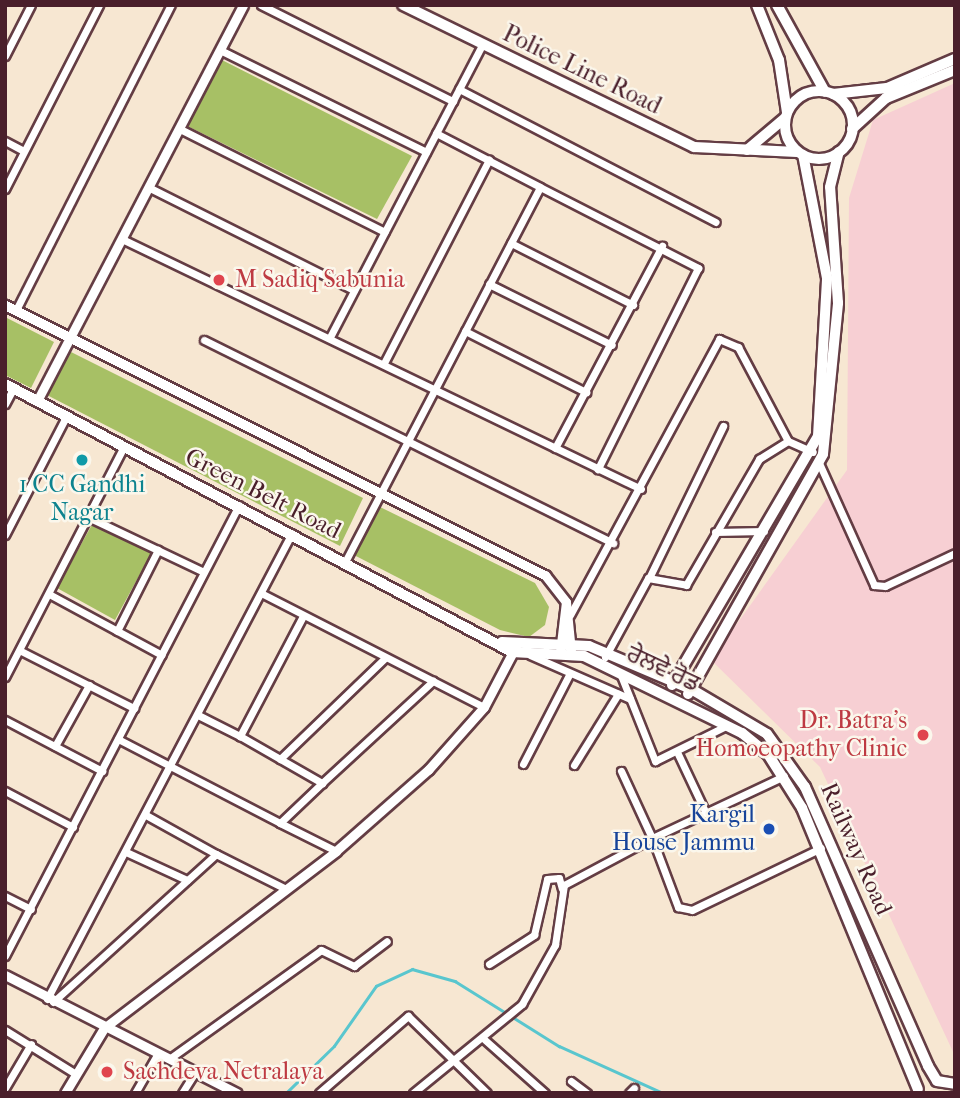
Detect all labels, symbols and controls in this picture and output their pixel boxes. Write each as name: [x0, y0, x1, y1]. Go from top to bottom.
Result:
street label: Police Line Road: [498, 19, 666, 121]
place label: M Sadiq Sabunia: [235, 266, 405, 294]
marker: M Sadiq Sabunia: [209, 270, 229, 290]
street label: Green Belt Road: [180, 442, 346, 546]
marker: 1 CC Gandhi Nagar: [74, 452, 90, 468]
place label: 1 CC Gandhi Nagar: [19, 471, 145, 527]
street label: ਰੇਲਵੇ ਰੋਡ: [622, 640, 704, 698]
place label: Dr. Batra's Homoeopathy Clinic: [696, 707, 907, 763]
marker: Dr. Batra's Homoeopathy Clinic: [913, 725, 933, 745]
street label: Railway Road: [814, 778, 898, 920]
place label: Kargil House Jammu: [612, 801, 755, 857]
marker: Kargil House Jammu: [761, 821, 777, 837]
place label: Sachdeva Netralaya: [123, 1058, 324, 1086]
marker: Sachdeva Netralaya: [97, 1062, 117, 1082]

